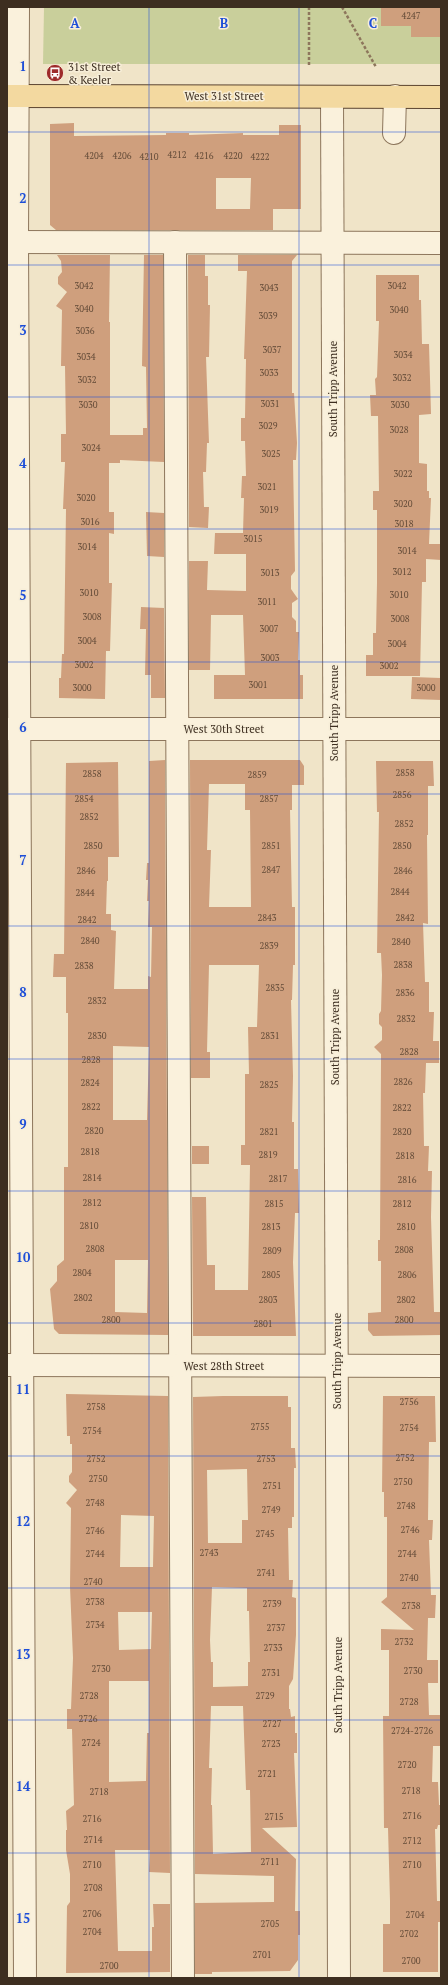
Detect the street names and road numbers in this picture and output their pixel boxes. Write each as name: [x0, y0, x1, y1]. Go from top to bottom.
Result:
street label: West 31st Street: [184, 89, 264, 103]
street label: South Tripp Avenue: [326, 340, 340, 437]
street label: South Tripp Avenue: [327, 664, 341, 761]
street label: West 30th Street: [184, 722, 264, 736]
street label: South Tripp Avenue: [328, 988, 342, 1085]
street label: South Tripp Avenue: [330, 1312, 344, 1409]
street label: West 28th Street: [184, 1359, 264, 1373]
street label: South Tripp Avenue: [331, 1636, 345, 1733]

